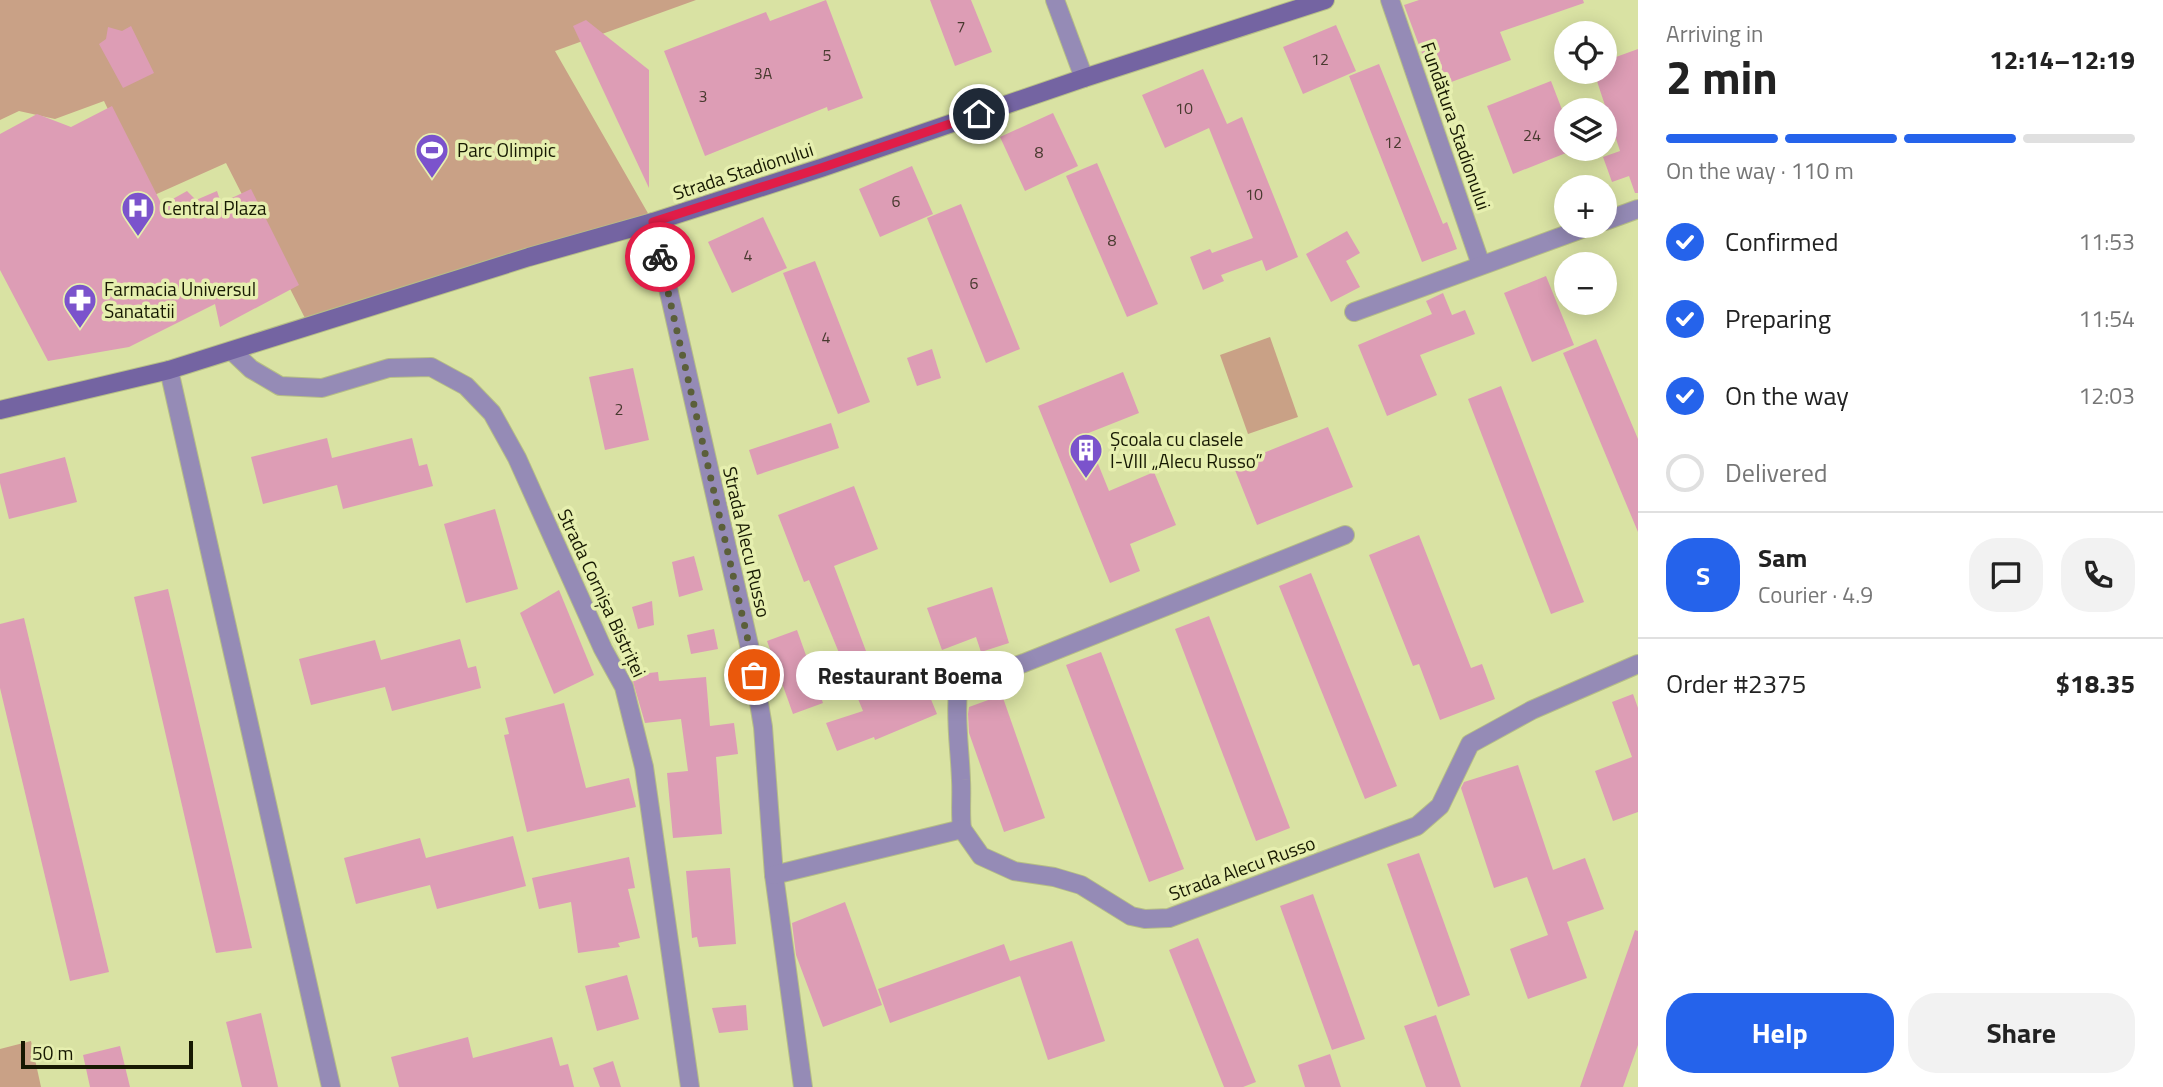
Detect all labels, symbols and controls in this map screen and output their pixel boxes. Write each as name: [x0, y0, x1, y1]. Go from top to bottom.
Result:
house number: 7: [957, 14, 965, 38]
text: Arriving in: [1666, 16, 1763, 51]
map controls: [1554, 21, 1617, 315]
button: locate: [1554, 21, 1617, 84]
street label: Fundătura Stadionului: [1414, 38, 1499, 214]
text: 12:14–12:19: [1989, 40, 2135, 79]
text: 2 min: [1666, 42, 1778, 112]
house number: 5: [823, 43, 832, 67]
house number: 12: [1311, 47, 1329, 71]
house number: 3A: [754, 61, 773, 85]
house number: 3: [699, 84, 707, 108]
pin: [949, 84, 1009, 144]
icon: home: [960, 95, 998, 133]
house number: 10: [1175, 96, 1193, 120]
button: layers: [1554, 98, 1617, 161]
house number: 24: [1523, 123, 1541, 147]
house number: 12: [1384, 130, 1402, 154]
sports icon: Parc Olimpic: [413, 131, 451, 180]
street label: Strada Stadionului: [669, 134, 817, 207]
place label: Parc Olimpic: [457, 135, 556, 164]
house number: 8: [1035, 140, 1044, 164]
text: On the way · 110 m: [1666, 153, 1854, 188]
button: +: [1554, 175, 1617, 238]
house number: 10: [1245, 182, 1263, 206]
hospital icon: Central Plaza: [119, 189, 157, 238]
house number: 6: [892, 189, 901, 213]
place label: Central Plaza: [162, 193, 267, 222]
courier: [625, 222, 695, 292]
text: Confirmed: [1725, 222, 1839, 261]
icon: check: [1666, 223, 1704, 261]
text: 11:53: [2078, 224, 2135, 259]
house number: 8: [1108, 228, 1117, 252]
icon: bike: [641, 238, 679, 276]
house number: 4: [744, 243, 753, 267]
button: −: [1554, 252, 1617, 315]
house number: 6: [970, 271, 979, 295]
place label: Farmacia Universul Sanatatii: [104, 274, 256, 325]
pharmacy icon: Farmacia Universul Sanatatii: [61, 281, 99, 330]
text: Preparing: [1725, 299, 1831, 338]
icon: check: [1666, 300, 1704, 338]
text: 11:54: [2078, 301, 2135, 336]
house number: 4: [822, 325, 831, 349]
text: On the way: [1725, 376, 1849, 415]
icon: check: [1666, 377, 1704, 415]
text: 12:03: [2078, 378, 2135, 413]
house number: 2: [615, 397, 623, 421]
place label: Școala cu clasele I-VIII „Alecu Russo”: [1110, 424, 1263, 475]
building icon: Școala cu clasele I-VIII „Alecu Russo”: [1067, 431, 1105, 480]
text: Delivered: [1725, 453, 1828, 492]
street label: Strada Alecu Russo: [716, 464, 779, 620]
street label: Strada Cornișa Bistriței: [551, 504, 654, 682]
text: Sam: [1758, 538, 1807, 577]
button: chat: [1969, 538, 2043, 612]
button: phone: [2061, 538, 2135, 612]
text: S: [1696, 556, 1710, 595]
text: Courier · 4.9: [1758, 577, 1873, 612]
pin: [724, 645, 784, 705]
callout: Restaurant Boema: [796, 650, 1024, 700]
icon: bag: [735, 656, 773, 694]
text: Restaurant Boema: [818, 658, 1003, 693]
text: Order #2375: [1666, 664, 1806, 703]
text: $18.35: [2056, 664, 2135, 703]
street label: Strada Alecu Russo: [1165, 828, 1319, 907]
button: Help: [1666, 993, 1894, 1073]
button: Share: [1908, 993, 2135, 1073]
scale bar: [21, 1038, 192, 1070]
text: 50 m: [32, 1038, 73, 1067]

